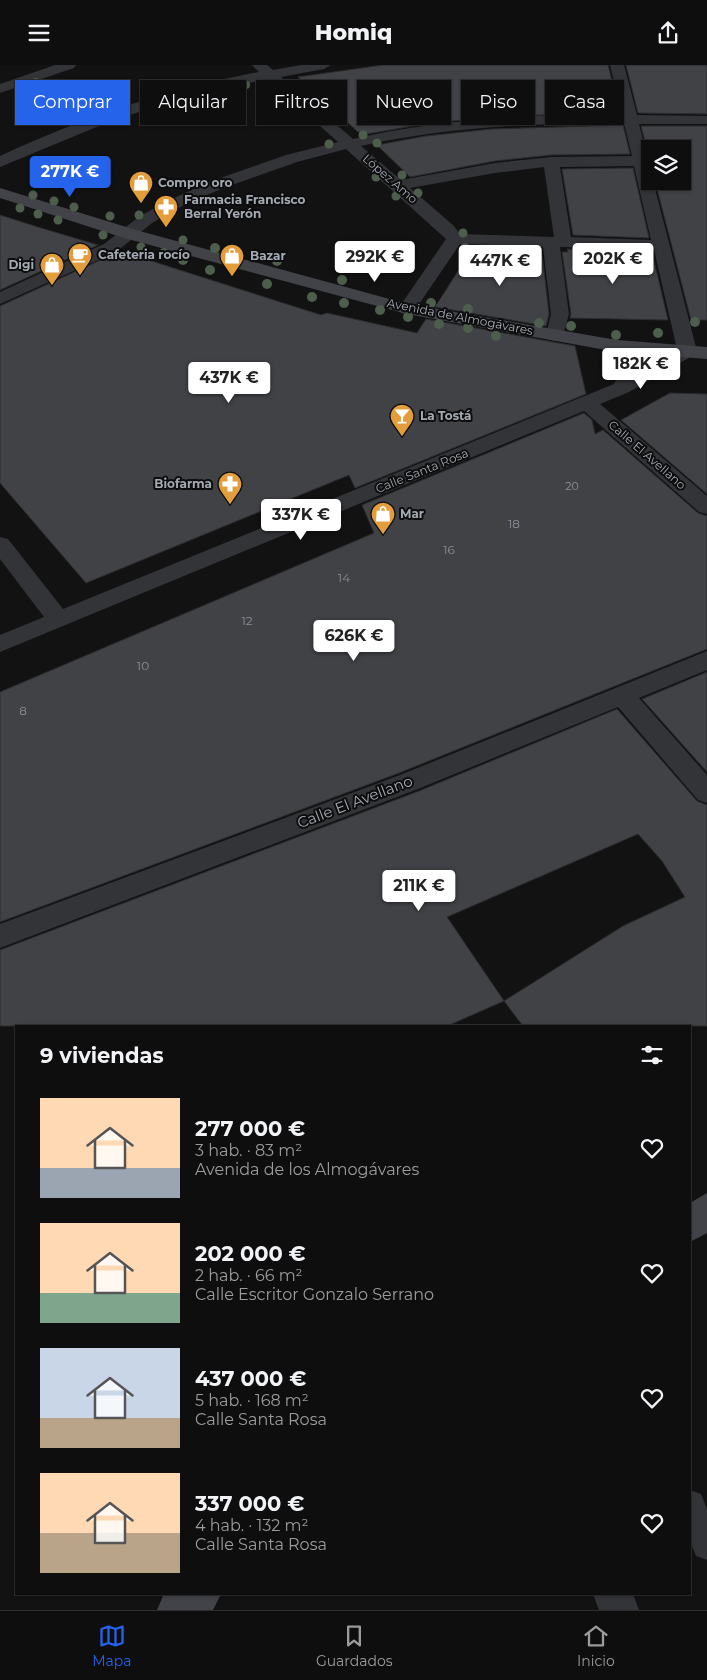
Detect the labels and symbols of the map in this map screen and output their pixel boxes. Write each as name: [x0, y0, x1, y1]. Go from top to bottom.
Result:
street label: López Amo: [360, 151, 421, 207]
pin: 277K €: [29, 155, 111, 198]
shop icon: Compro oro: [128, 170, 154, 204]
place label: Compro oro: [158, 175, 232, 190]
place label: Farmacia Francisco Berral Yerón: [184, 192, 306, 221]
pharmacy icon: Farmacia Francisco Berral Yerón: [153, 194, 179, 228]
pin: 292K €: [334, 241, 416, 283]
cafe icon: Cafeteria rocío: [67, 242, 93, 276]
shop icon: Bazar: [219, 243, 245, 277]
pin: 202K €: [572, 243, 654, 285]
pin: 447K €: [459, 245, 541, 287]
place label: Cafeteria rocío: [98, 247, 190, 262]
place label: Bazar: [250, 248, 286, 263]
shop icon: Digi: [39, 252, 65, 286]
place label: Digi: [8, 257, 34, 272]
street label: Avenida de Almogávares: [386, 295, 535, 338]
pin: 182K €: [600, 347, 682, 390]
pin: 437K €: [188, 361, 270, 404]
bar icon: La Tostá: [389, 403, 415, 437]
place label: La Tostá: [420, 408, 472, 423]
street label: Calle El Avellano: [606, 417, 689, 492]
street label: Calle Santa Rosa: [373, 445, 470, 496]
pharmacy icon: Biofarma: [217, 471, 243, 505]
place label: Biofarma: [154, 476, 212, 491]
house number: 20: [565, 479, 579, 493]
pin: 337K €: [260, 499, 342, 541]
shop icon: Mar: [370, 501, 396, 535]
place label: Mar: [400, 506, 424, 521]
house number: 18: [508, 516, 520, 531]
house number: 16: [443, 542, 455, 557]
house number: 14: [338, 570, 350, 585]
house number: 12: [241, 613, 253, 628]
pin: 626K €: [313, 619, 395, 662]
house number: 10: [137, 658, 149, 673]
house number: 8: [19, 703, 27, 718]
street label: Calle El Avellano: [294, 771, 415, 832]
pin: 211K €: [378, 869, 460, 912]

